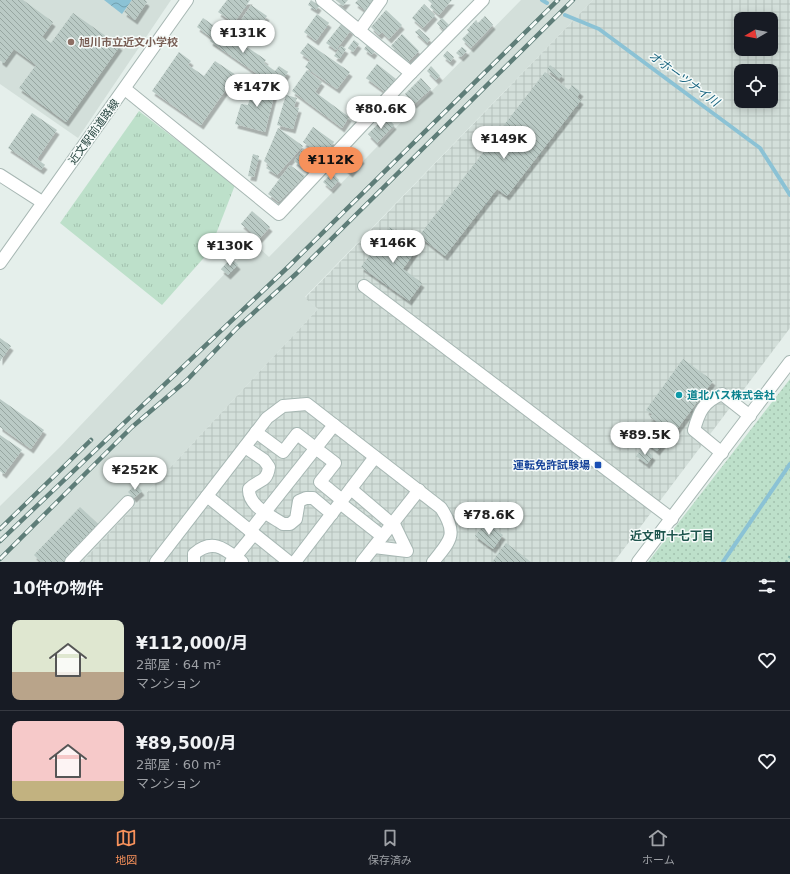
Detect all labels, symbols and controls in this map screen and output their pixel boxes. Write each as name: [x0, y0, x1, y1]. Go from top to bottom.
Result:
north arrow: [734, 12, 778, 56]
map controls: [734, 12, 778, 108]
pin: ¥131K: [215, 20, 271, 54]
text: ¥131K: [220, 25, 266, 40]
place label: 旭川市立近文小学校: [79, 36, 178, 49]
marker: 旭川市立近文小学校: [66, 37, 76, 47]
water label: オホーツナイ川: [646, 49, 724, 110]
button: locate: [734, 64, 778, 108]
pin: ¥147K: [229, 74, 285, 108]
text: ¥147K: [234, 79, 280, 94]
pin: ¥80.6K: [348, 96, 414, 130]
street label: 近文駅前道路線: [66, 97, 122, 167]
text: ¥80.6K: [355, 101, 407, 116]
pin: ¥149K: [476, 126, 532, 160]
text: ¥149K: [481, 131, 527, 146]
pin: ¥112K: [303, 147, 359, 181]
text: ¥112K: [308, 152, 354, 167]
pin: ¥146K: [365, 230, 421, 264]
pin: ¥130K: [202, 233, 258, 267]
text: ¥146K: [370, 235, 416, 250]
text: ¥130K: [207, 238, 253, 253]
place label: 道北バス株式会社: [687, 389, 775, 402]
marker: 道北バス株式会社: [674, 390, 684, 400]
pin: ¥89.5K: [612, 422, 678, 456]
text: ¥89.5K: [619, 427, 671, 442]
pin: ¥252K: [107, 457, 163, 491]
place label: 運転免許試験場: [513, 459, 590, 472]
marker: 運転免許試験場: [593, 460, 603, 470]
text: ¥252K: [112, 462, 158, 477]
pin: ¥78.6K: [456, 502, 522, 536]
text: ¥78.6K: [463, 507, 515, 522]
district label: 近文町十七丁目: [630, 529, 714, 543]
icon: filters: [756, 575, 778, 597]
text: 10件の物件: [12, 578, 104, 598]
text: ¥112,000/月: [136, 633, 248, 653]
icon: home: [44, 636, 92, 684]
icon: heart: [756, 649, 778, 671]
text: 2部屋 · 64 m²: [136, 657, 221, 672]
text: マンション: [136, 676, 201, 691]
text: ¥89,500/月: [136, 733, 237, 753]
icon: home: [44, 737, 92, 785]
icon: heart: [756, 750, 778, 772]
text: 2部屋 · 60 m²: [136, 757, 221, 772]
text: マンション: [136, 776, 201, 791]
tab: 地図: [115, 827, 137, 867]
tab: 保存済み: [368, 827, 412, 867]
tab: ホーム: [642, 827, 675, 867]

